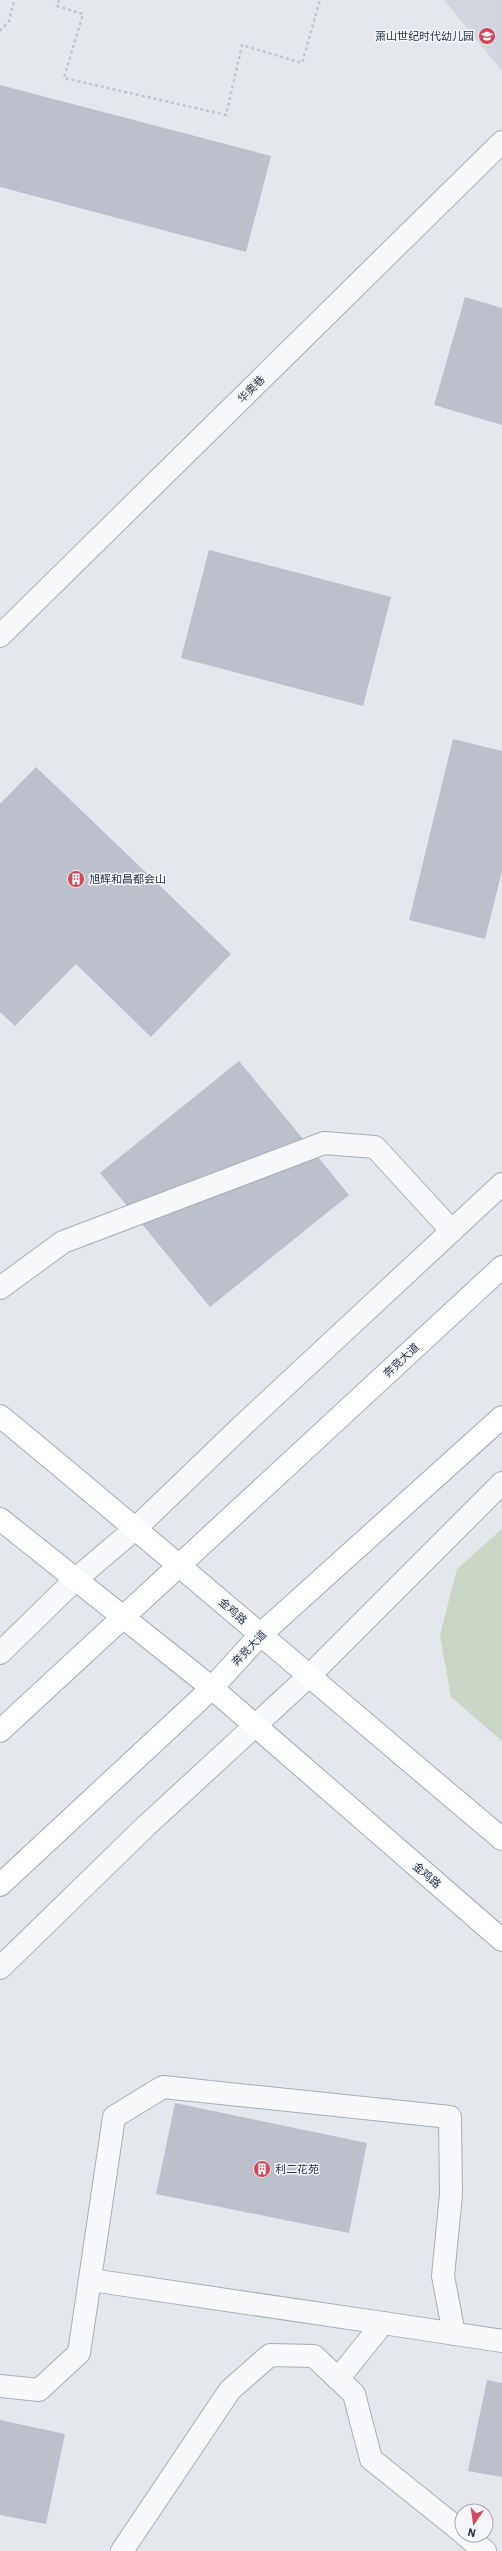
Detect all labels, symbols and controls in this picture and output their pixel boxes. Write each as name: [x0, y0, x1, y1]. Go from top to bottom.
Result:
school or university icon: 萧山世纪时代幼儿园: [477, 26, 497, 46]
place label: 萧山世纪时代幼儿园: [375, 29, 474, 43]
street label: 华奥巷: [234, 372, 268, 406]
building icon: 旭辉和昌都会山: [66, 869, 86, 889]
place label: 旭辉和昌都会山: [89, 872, 166, 886]
street label: 奔竞大道: [380, 1340, 422, 1380]
street label: 金鸡路: [216, 1595, 250, 1627]
street label: 奔竞大道: [229, 1627, 269, 1669]
street label: 金鸡路: [410, 1859, 444, 1891]
building icon: 利二花苑: [252, 2159, 272, 2179]
place label: 利二花苑: [275, 2162, 319, 2176]
north arrow: [454, 2503, 494, 2543]
text: N: [466, 2525, 477, 2540]

